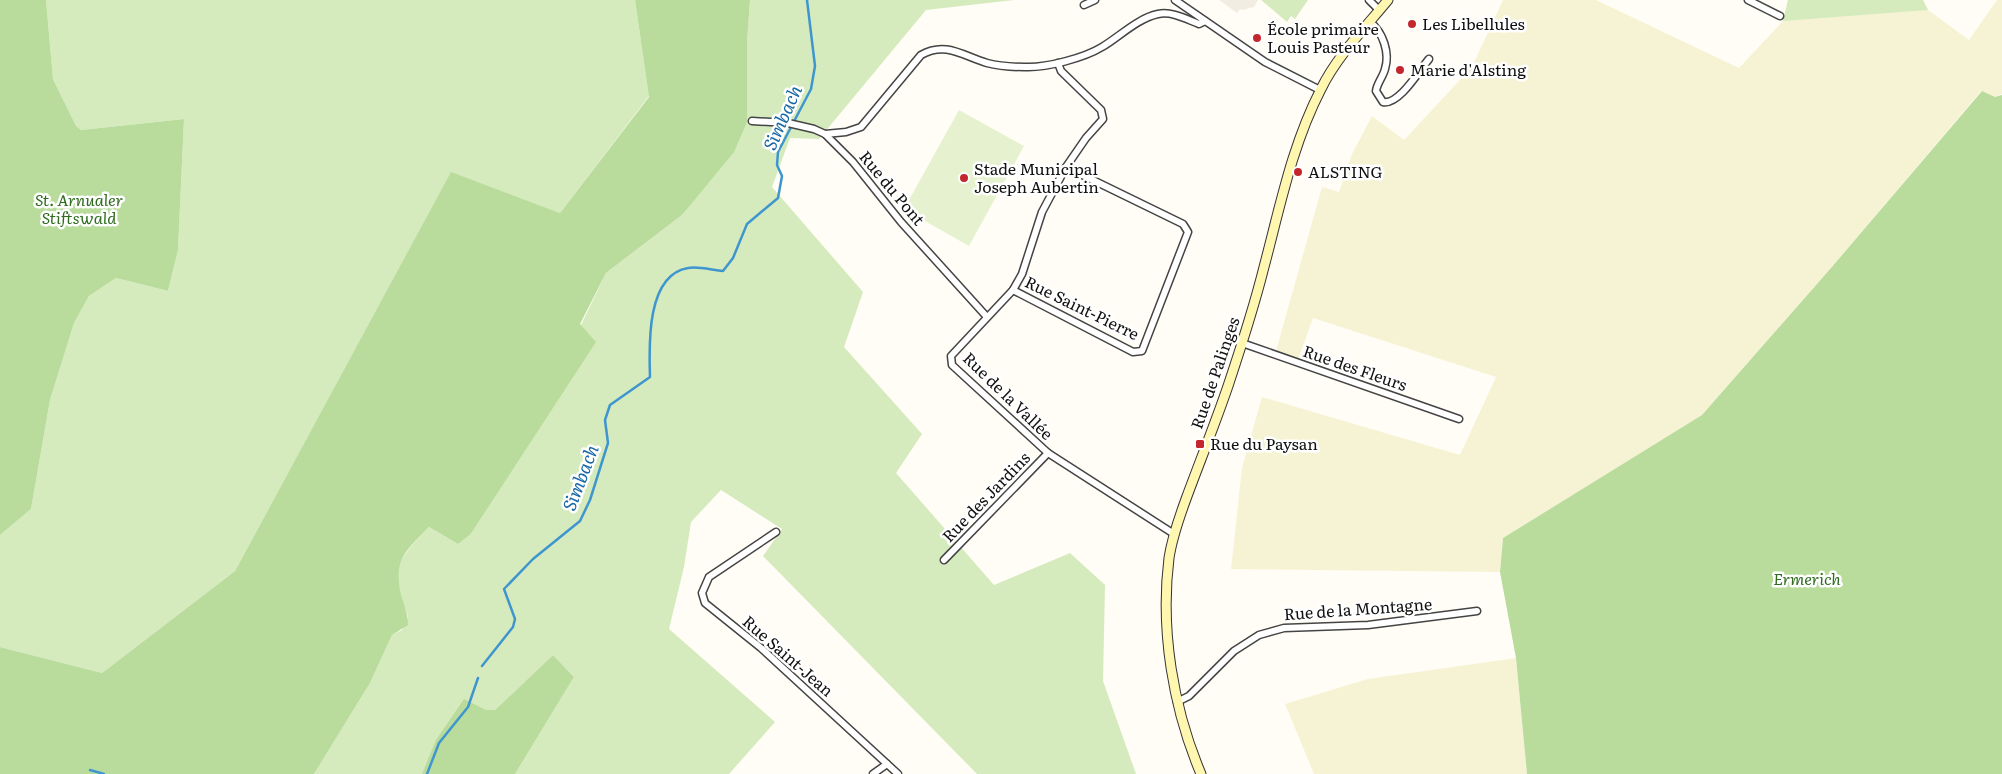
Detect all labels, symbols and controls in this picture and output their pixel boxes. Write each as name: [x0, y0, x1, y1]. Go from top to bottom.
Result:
place label: Les Libellules: [1422, 11, 1525, 35]
place label: École primaire Louis Pasteur: [1267, 16, 1379, 58]
marker: Les Libellules: [1406, 18, 1418, 30]
marker: École primaire Louis Pasteur: [1251, 32, 1263, 44]
place label: Marie d'Alsting: [1410, 57, 1526, 81]
marker: Marie d'Alsting: [1394, 64, 1406, 76]
water label: Simbach: [755, 80, 808, 154]
street label: Rue du Pont: [854, 145, 931, 230]
place label: Stade Municipal Joseph Aubertin: [974, 156, 1099, 198]
place label: ALSTING: [1308, 159, 1383, 183]
marker: ALSTING: [1292, 166, 1304, 178]
marker: Stade Municipal Joseph Aubertin: [958, 172, 970, 184]
park label: St. Arnualer Stiftswald: [35, 187, 123, 229]
street label: Rue Saint-Pierre: [1021, 269, 1144, 345]
street label: Rue de Palinges: [1184, 313, 1244, 432]
street label: Rue des Fleurs: [1300, 338, 1411, 396]
street label: Rue de la Vallée: [958, 346, 1059, 445]
place label: Rue du Paysan: [1210, 431, 1318, 455]
marker: Rue du Paysan: [1194, 438, 1206, 450]
water label: Simbach: [555, 440, 605, 514]
street label: Rue des Jardins: [936, 446, 1035, 547]
park label: Ermerich: [1773, 566, 1841, 590]
street label: Rue de la Montagne: [1283, 591, 1433, 625]
street label: Rue Saint-Jean: [738, 609, 840, 702]

